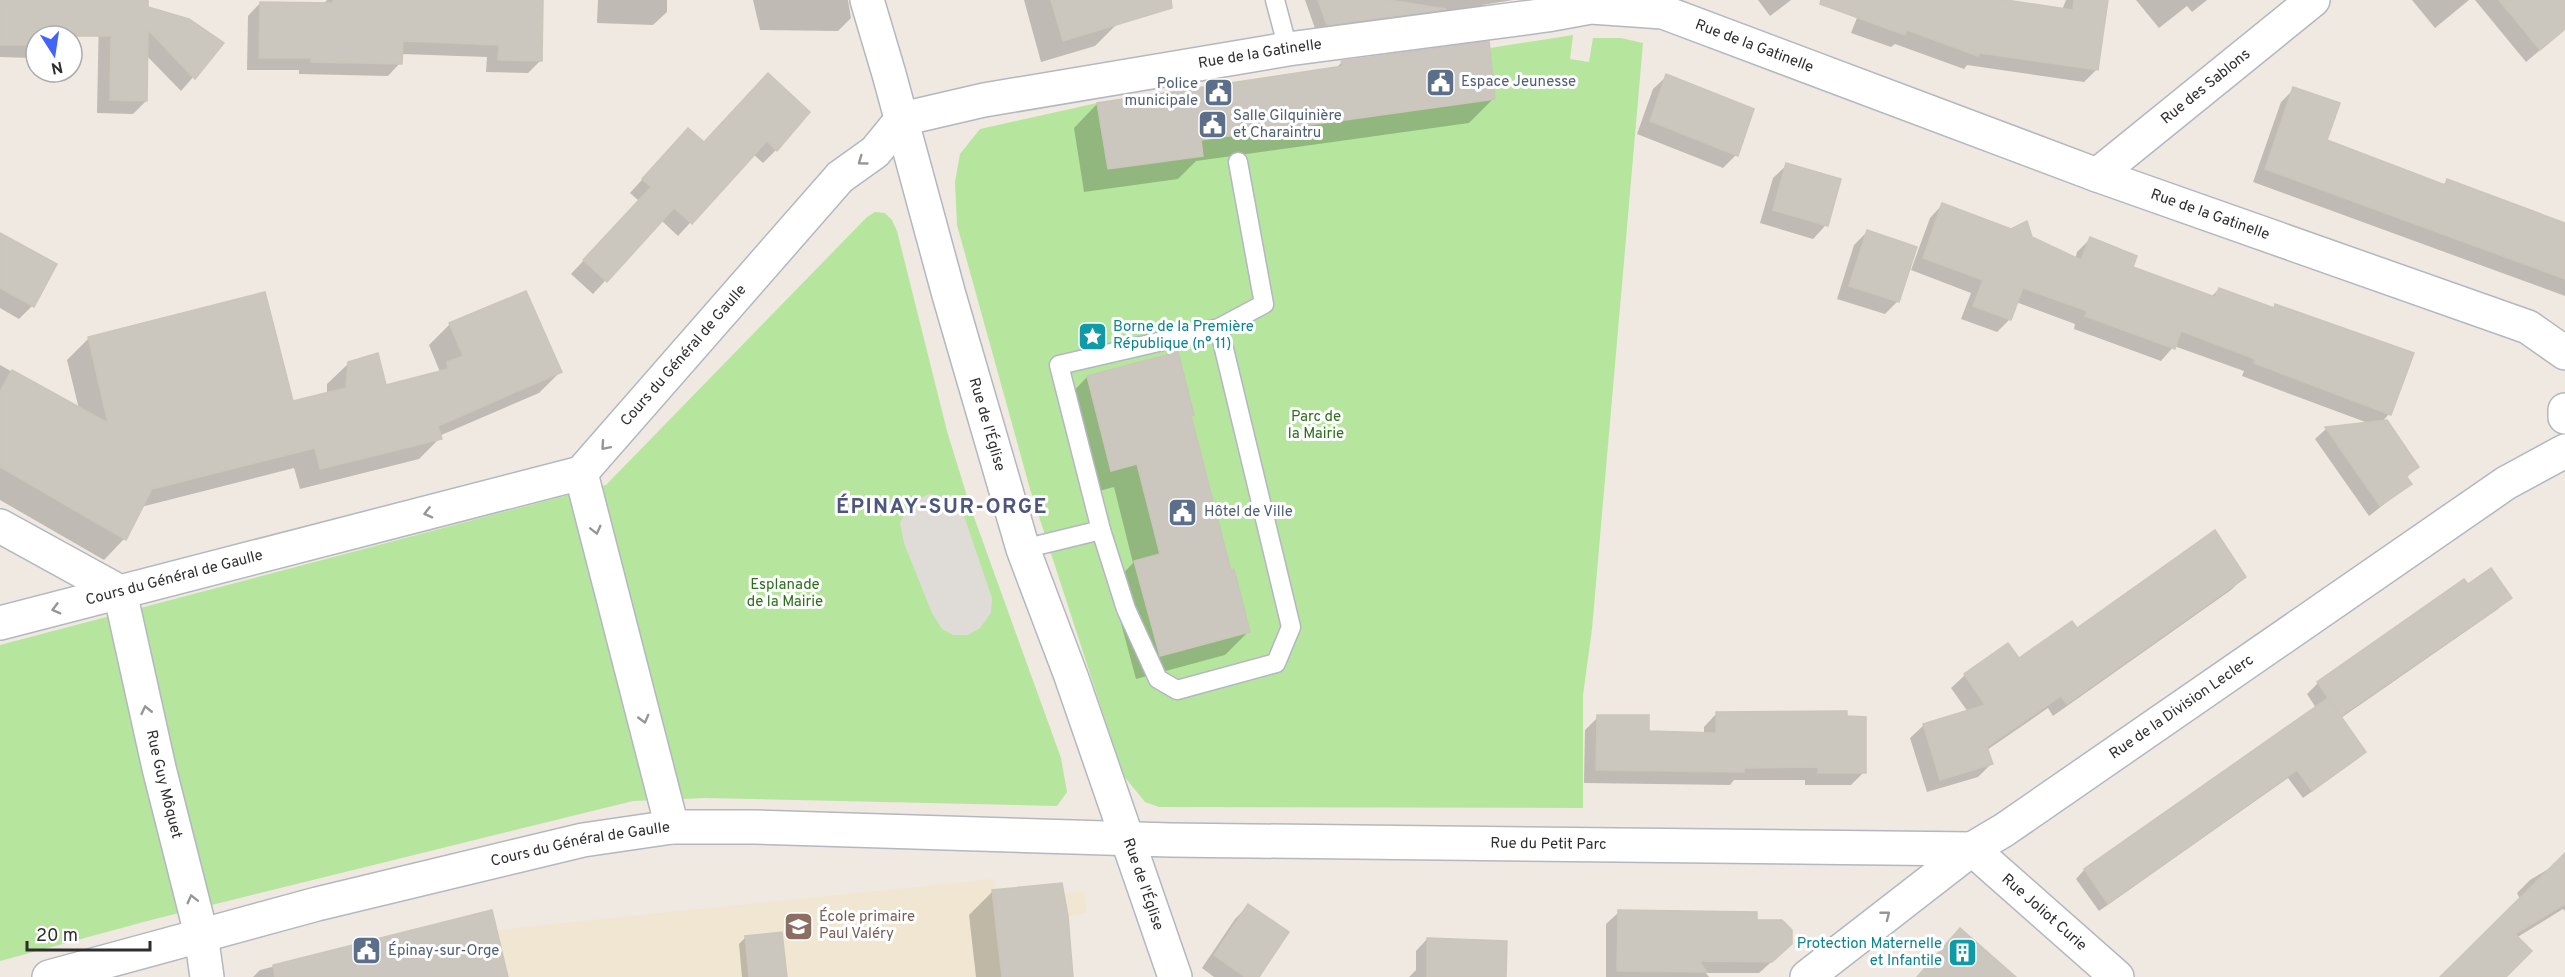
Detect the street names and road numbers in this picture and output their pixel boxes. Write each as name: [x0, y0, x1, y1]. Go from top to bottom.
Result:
street label: Rue de la Gatinelle: [1692, 15, 1816, 77]
street label: Rue de la Gatinelle: [1197, 35, 1323, 73]
street label: Rue des Sablons: [2157, 45, 2254, 129]
street label: Rue de la Gatinelle: [2148, 185, 2272, 245]
street label: Cours du Général de Gaulle: [617, 281, 751, 430]
street label: Rue de l'Église: [964, 375, 1009, 473]
street label: Cours du Général de Gaulle: [84, 546, 265, 610]
street label: Rue de la Division Leclerc: [2106, 651, 2257, 764]
street label: Rue Guy Môquet: [141, 728, 186, 841]
street label: Cours du Général de Gaulle: [489, 818, 671, 871]
street label: Rue du Petit Parc: [1490, 834, 1607, 854]
street label: Rue de l'Église: [1118, 836, 1168, 933]
street label: Rue Joliot Curie: [1997, 870, 2091, 955]

